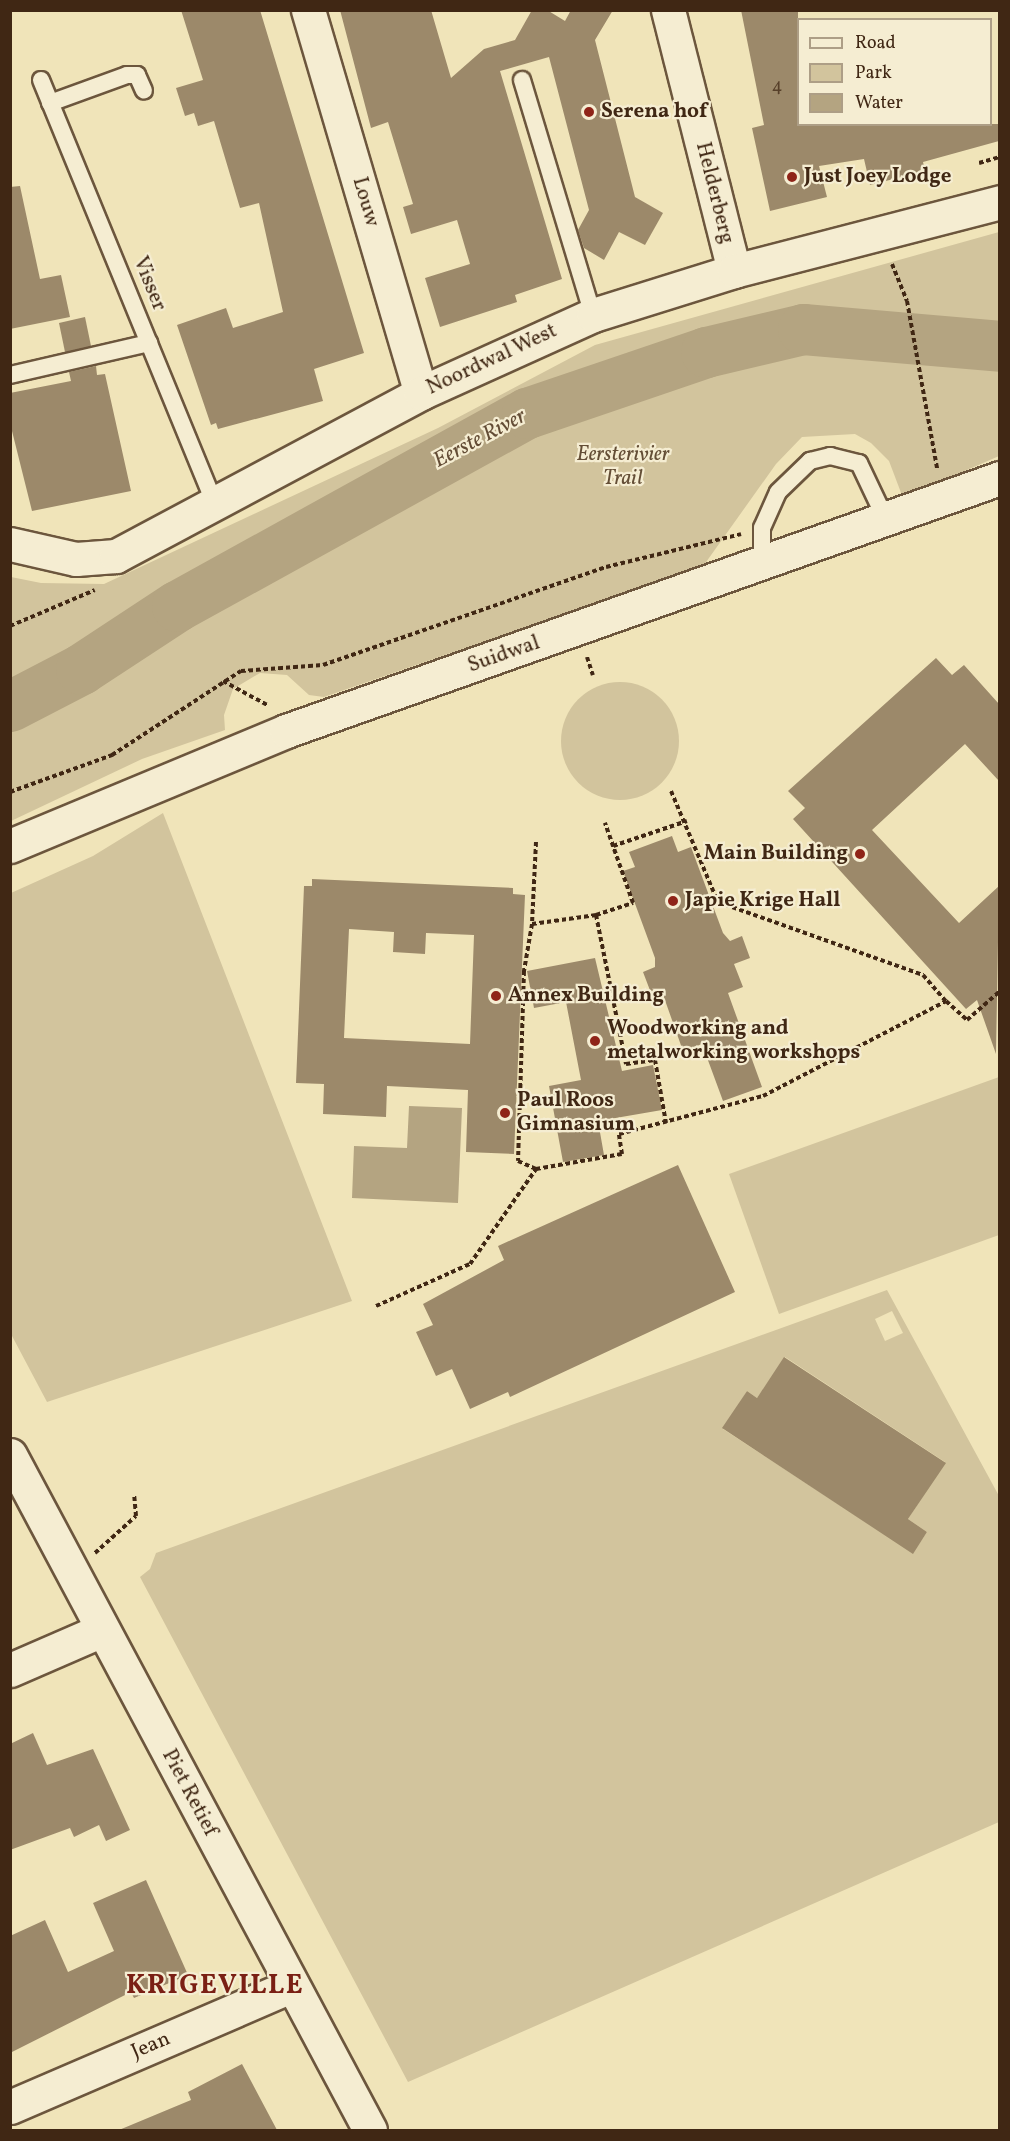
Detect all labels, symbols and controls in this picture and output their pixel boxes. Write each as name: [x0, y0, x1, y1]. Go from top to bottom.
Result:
legend: [797, 18, 992, 126]
text: Road: [855, 31, 896, 56]
text: Park: [855, 61, 892, 86]
house number: 4: [772, 76, 782, 98]
text: Water: [855, 91, 903, 116]
place label: Serena hof: [601, 99, 707, 125]
marker: Serena hof: [582, 105, 596, 119]
street label: Helderberg: [689, 140, 739, 246]
place label: Just Joey Lodge: [804, 164, 952, 190]
marker: Just Joey Lodge: [785, 170, 799, 184]
street label: Louw: [346, 174, 384, 230]
street label: Visser: [127, 253, 171, 315]
street label: Noordwal West: [423, 319, 561, 401]
water label: Eerste River: [429, 404, 531, 474]
park label: Eersterivier Trail: [576, 442, 670, 492]
street label: Suidwal: [465, 631, 543, 679]
place label: Main Building: [704, 841, 848, 867]
marker: Main Building: [853, 847, 867, 861]
place label: Japie Krige Hall: [685, 888, 840, 914]
marker: Japie Krige Hall: [666, 894, 680, 908]
place label: Annex Building: [508, 983, 664, 1009]
marker: Annex Building: [489, 989, 503, 1003]
place label: Woodworking and metalworking workshops: [607, 1016, 861, 1066]
marker: Woodworking and metalworking workshops: [588, 1034, 602, 1048]
place label: Paul Roos Gimnasium: [517, 1088, 635, 1138]
marker: Paul Roos Gimnasium: [498, 1106, 512, 1120]
street label: Piet Retief: [156, 1745, 222, 1841]
district label: KRIGEVILLE: [126, 1971, 304, 2003]
street label: Jean: [128, 2027, 174, 2065]

